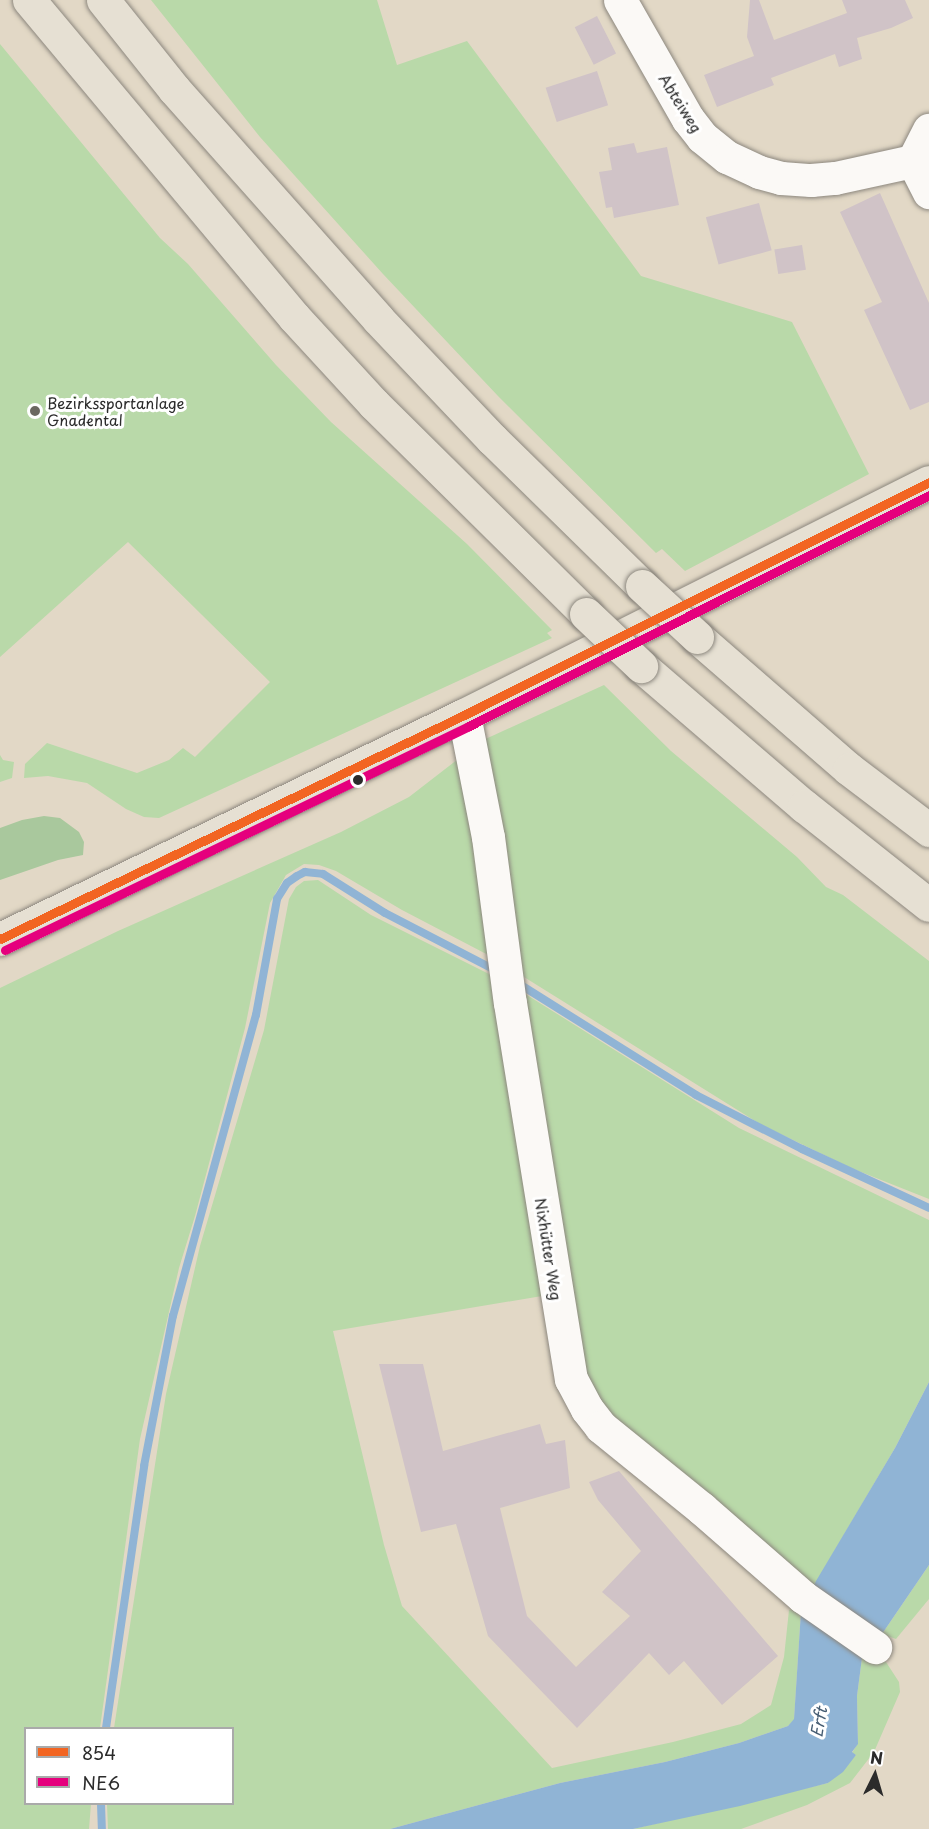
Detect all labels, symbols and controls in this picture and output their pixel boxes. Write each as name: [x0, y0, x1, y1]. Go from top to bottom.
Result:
street label: Abteiweg: [656, 70, 706, 136]
place label: Bezirkssportanlage Gnadental: [47, 393, 185, 428]
marker: Bezirkssportanlage Gnadental: [28, 404, 42, 418]
unlabelled marker: [352, 774, 364, 786]
street label: Nixhütter Weg: [532, 1196, 566, 1302]
water label: Erft: [806, 1705, 830, 1739]
legend: [24, 1727, 234, 1805]
text: 854: [82, 1739, 116, 1766]
north arrow: [845, 1745, 905, 1805]
text: N: [869, 1745, 884, 1770]
text: NE6: [82, 1769, 120, 1796]

